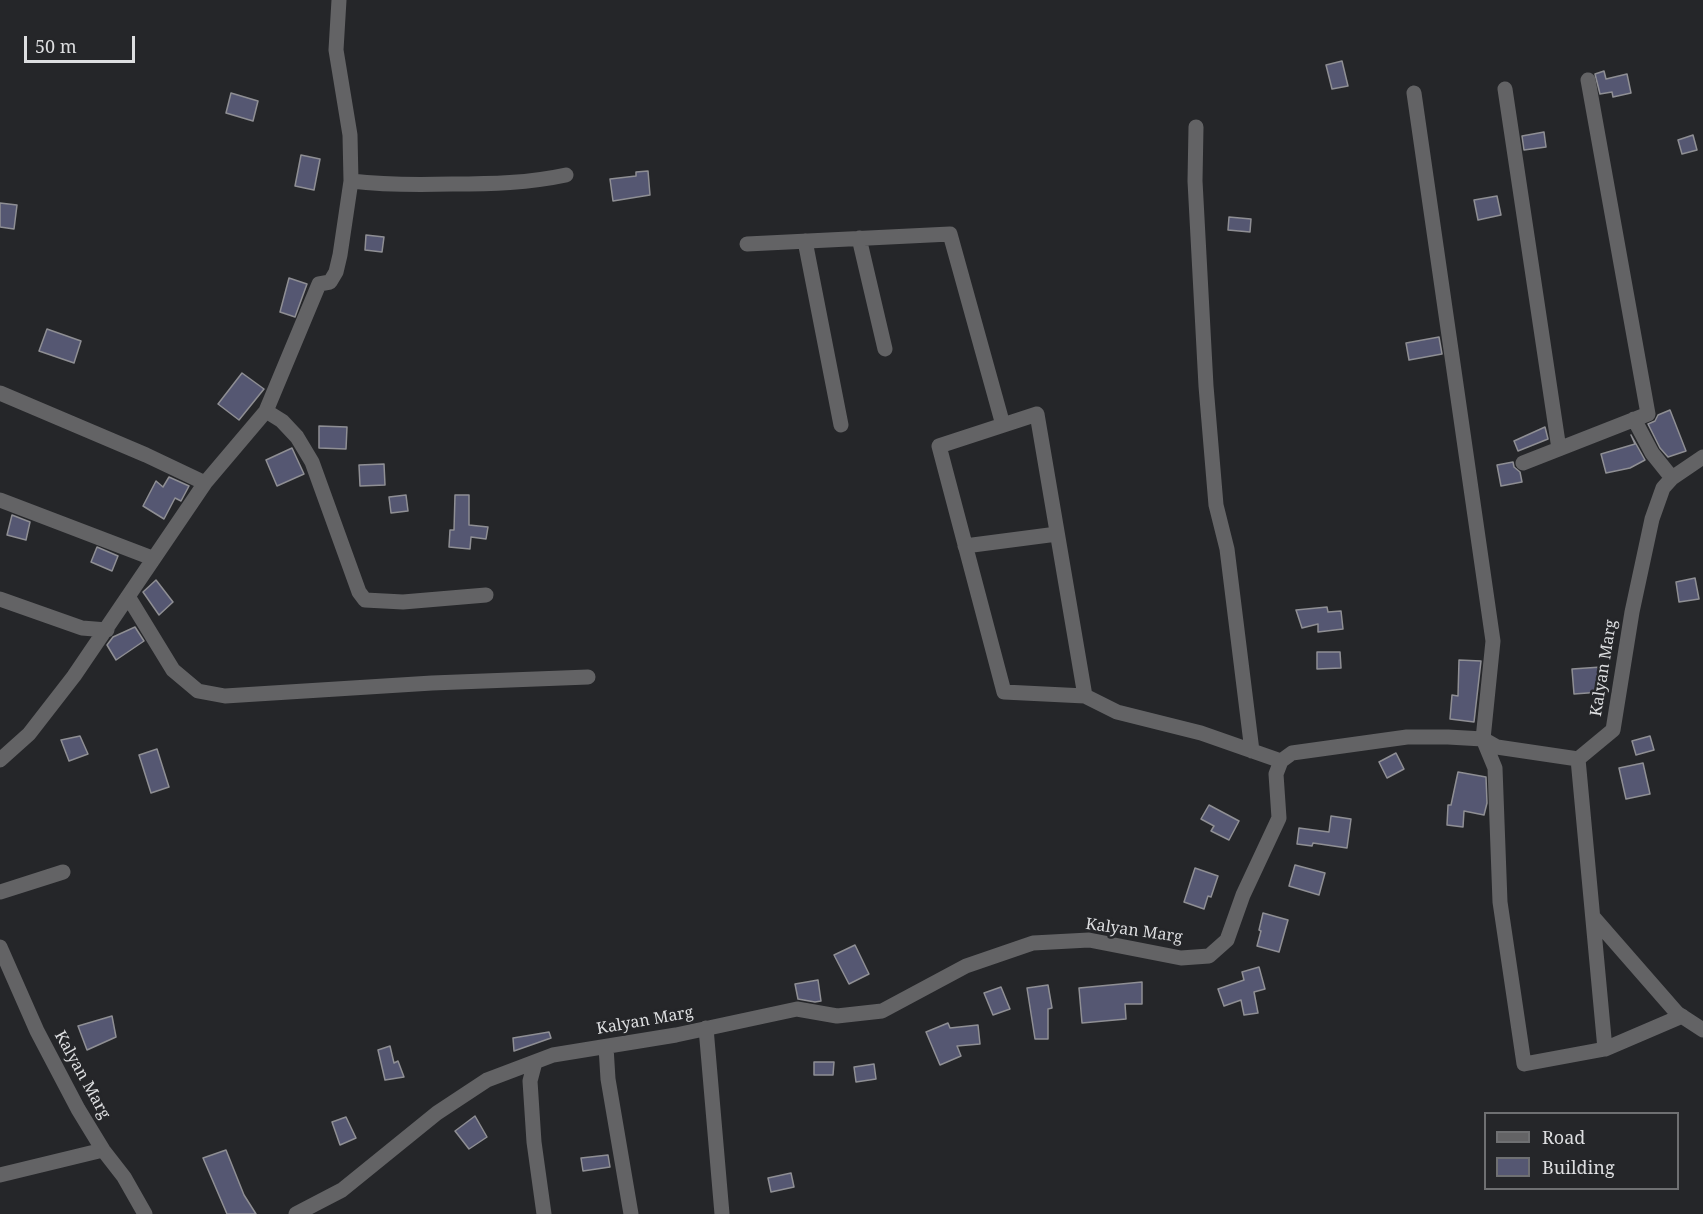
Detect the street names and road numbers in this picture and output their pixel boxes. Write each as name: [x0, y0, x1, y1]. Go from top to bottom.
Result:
street label: Kalyan Marg: [1587, 618, 1621, 718]
street label: Kalyan Marg: [1084, 915, 1184, 947]
street label: Kalyan Marg: [595, 1003, 695, 1039]
street label: Kalyan Marg: [50, 1028, 114, 1122]

